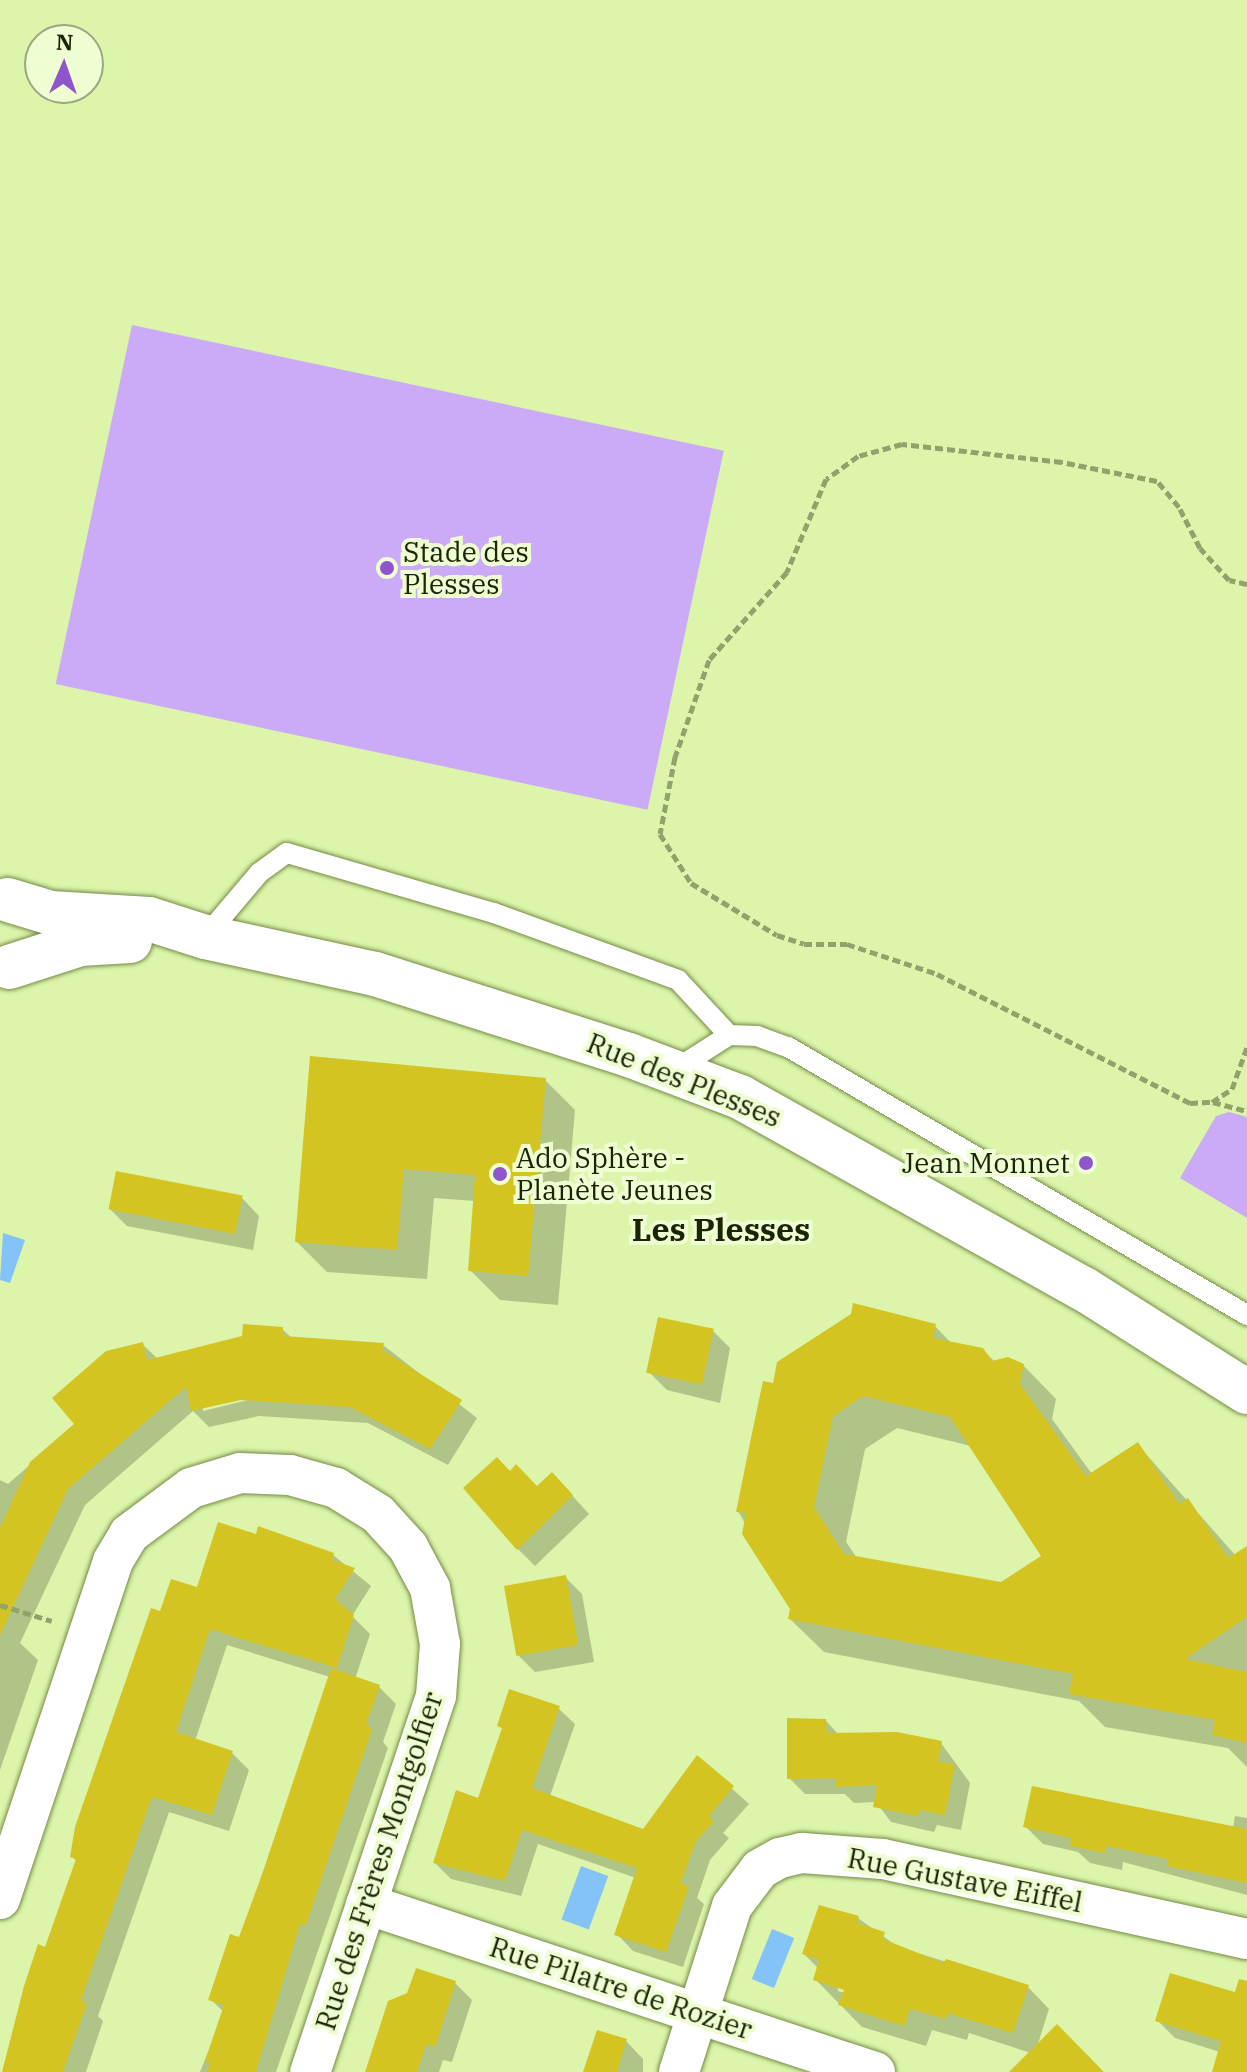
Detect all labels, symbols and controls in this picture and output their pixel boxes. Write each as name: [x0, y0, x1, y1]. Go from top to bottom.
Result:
north arrow: [24, 24, 104, 104]
text: N: [56, 27, 74, 56]
place label: Stade des Plesses: [403, 535, 529, 601]
marker: Stade des Plesses: [378, 559, 396, 577]
street label: Rue des Plesses: [582, 1026, 786, 1134]
place label: Ado Sphère - Planète Jeunes: [516, 1141, 713, 1207]
place label: Jean Monnet: [902, 1146, 1070, 1180]
marker: Jean Monnet: [1077, 1154, 1095, 1172]
marker: Ado Sphère - Planète Jeunes: [491, 1165, 509, 1183]
district label: Les Plesses: [632, 1210, 810, 1248]
street label: Rue des Frères Montgolfier: [308, 1688, 450, 2034]
street label: Rue Gustave Eiffel: [845, 1841, 1085, 1919]
street label: Rue Pilatre de Rozier: [486, 1930, 756, 2046]

